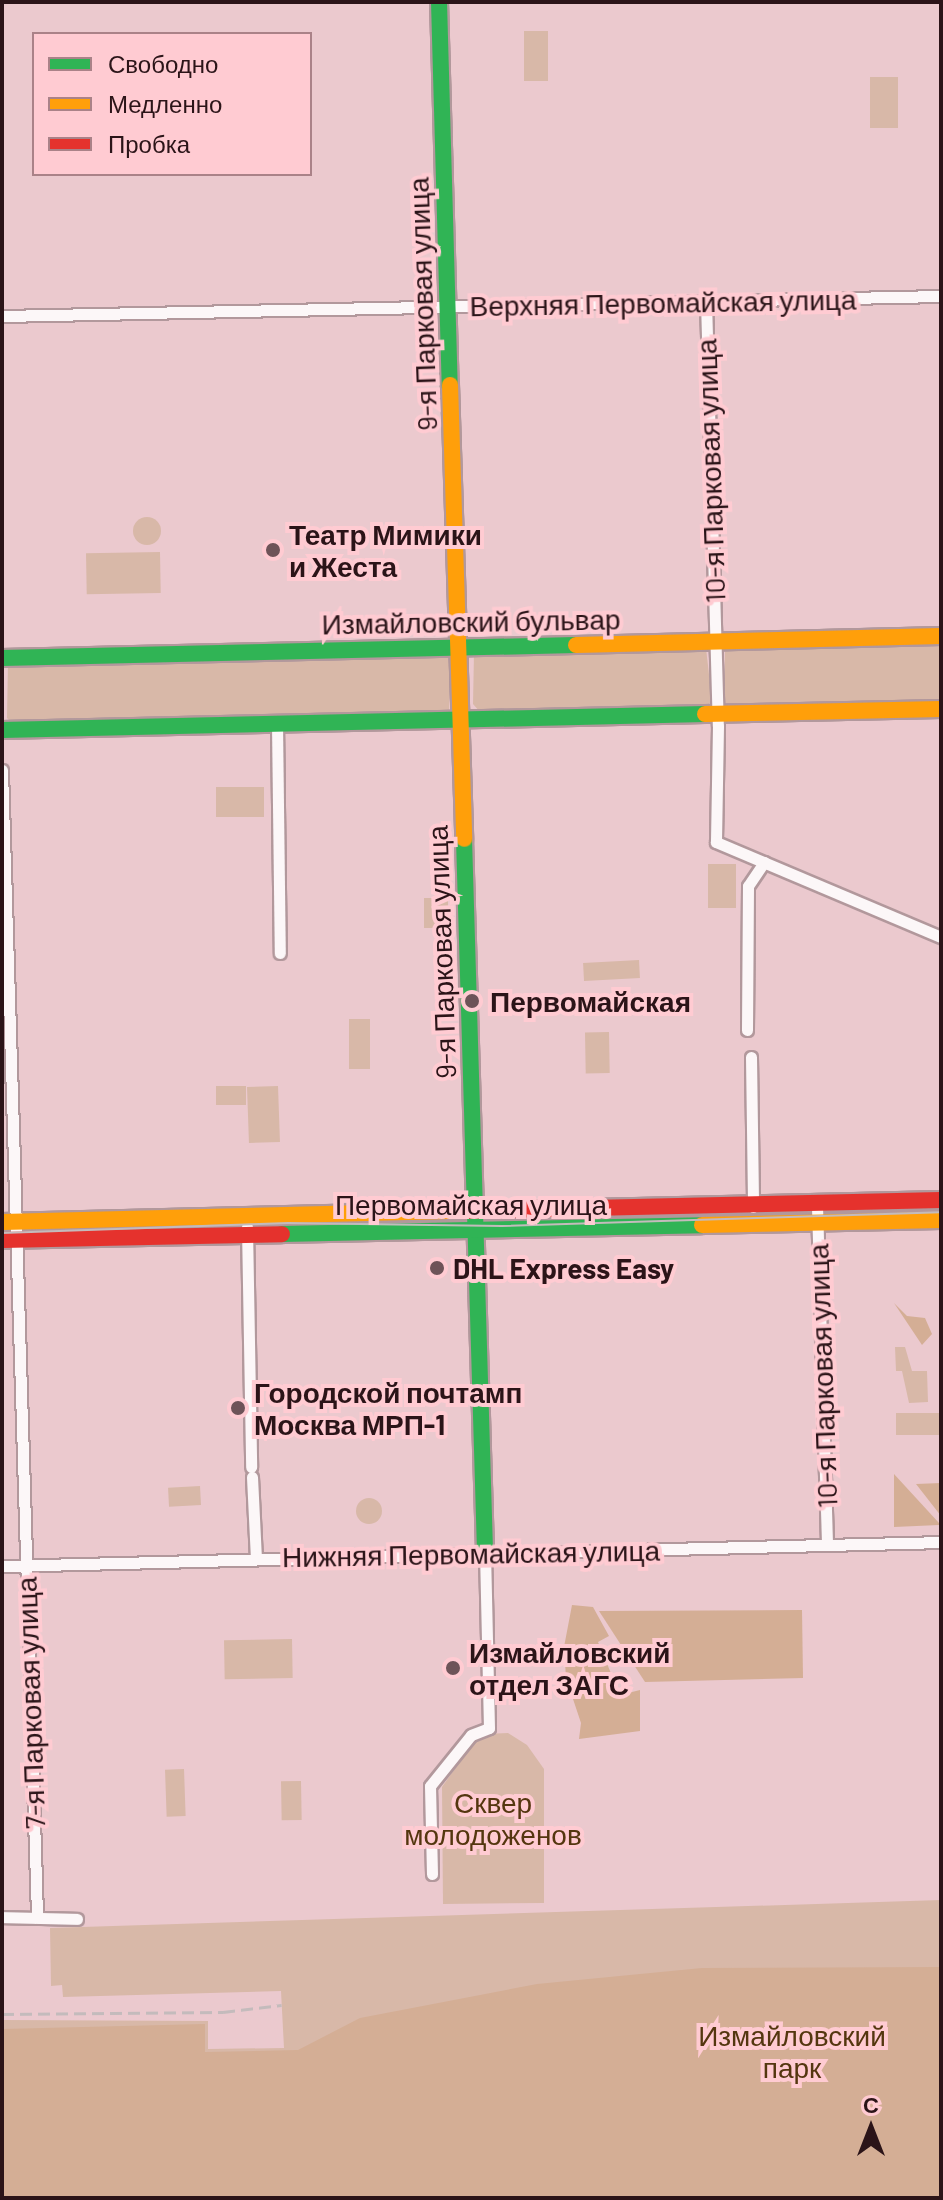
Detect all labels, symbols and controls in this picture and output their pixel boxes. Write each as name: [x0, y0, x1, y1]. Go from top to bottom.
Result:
legend: [32, 32, 312, 176]
text: Свободно: [108, 49, 218, 78]
text: Медленно: [108, 89, 222, 118]
text: Пробка: [108, 129, 190, 158]
street label: 9-я Парковая улица: [401, 177, 443, 431]
street label: Верхняя Первомайская улица: [469, 282, 857, 322]
street label: 10-я Парковая улица: [689, 338, 731, 604]
place label: Театр Мимики и Жеста: [289, 517, 482, 583]
marker: Театр Мимики и Жеста: [264, 541, 282, 559]
street label: Измайловский бульвар: [321, 602, 621, 640]
street label: 9-я Парковая улица: [420, 825, 462, 1079]
place label: Первомайская: [490, 984, 691, 1018]
marker: Первомайская: [461, 990, 483, 1012]
street label: Первомайская улица: [335, 1187, 607, 1221]
street label: 10-я Парковая улица: [801, 1243, 843, 1509]
place label: DHL Express Easy: [453, 1251, 674, 1285]
marker: DHL Express Easy: [428, 1259, 446, 1277]
place label: Городской почтамп Москва МРП-1: [254, 1375, 522, 1441]
marker: Городской почтамп Москва МРП-1: [229, 1399, 247, 1417]
street label: Нижняя Первомайская улица: [282, 1533, 660, 1573]
street label: 7-я Парковая улица: [9, 1576, 51, 1830]
place label: Измайловский отдел ЗАГС: [469, 1635, 671, 1701]
marker: Измайловский отдел ЗАГС: [444, 1659, 462, 1677]
park label: Сквер молодоженов: [404, 1785, 582, 1851]
park label: Измайловский парк: [698, 2018, 886, 2084]
north arrow: [831, 2088, 911, 2168]
text: С: [863, 2091, 879, 2117]

